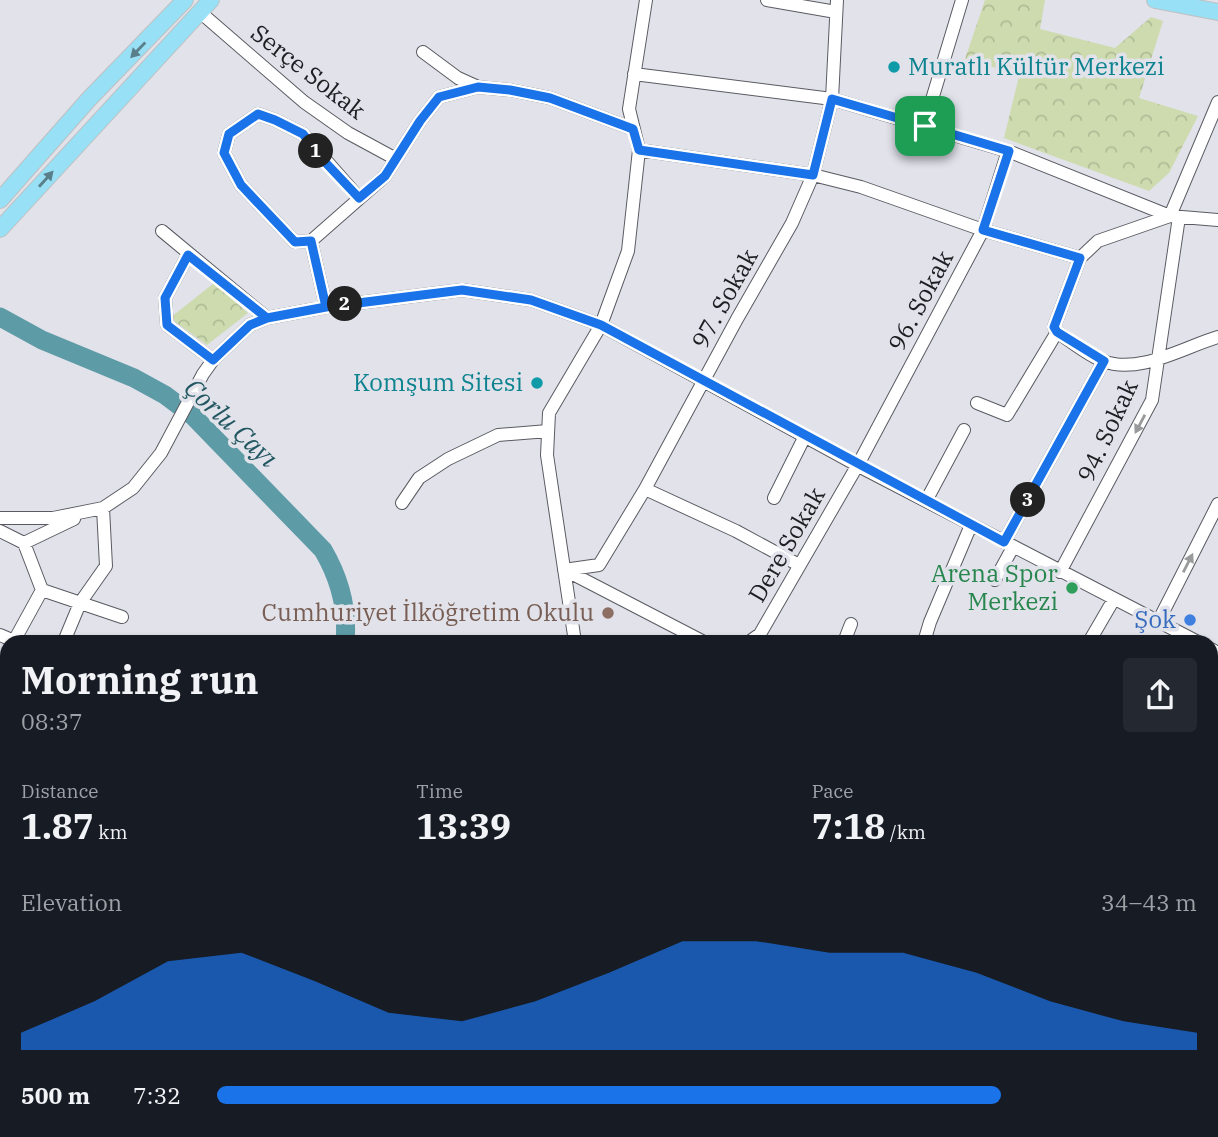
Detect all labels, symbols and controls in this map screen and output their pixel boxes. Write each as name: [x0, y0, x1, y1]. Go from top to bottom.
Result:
street label: Serçe Sokak: [245, 16, 372, 126]
one-way arrow: [131, 41, 147, 58]
place label: Muratlı Kültür Merkezi: [908, 50, 1165, 82]
marker: Muratlı Kültür Merkezi: [886, 59, 902, 75]
pin: [895, 96, 955, 156]
icon: arrive: [906, 107, 944, 145]
pin: 1: [298, 134, 334, 168]
text: 1: [310, 138, 321, 162]
one-way arrow: [38, 170, 54, 188]
street label: 97. Sokak: [684, 243, 765, 354]
street label: 96. Sokak: [880, 245, 960, 356]
pin: 2: [328, 286, 362, 322]
text: 2: [339, 291, 350, 315]
place label: Komşum Sitesi: [353, 366, 523, 398]
water label: Çorlu Çayı: [178, 370, 286, 474]
street label: 94. Sokak: [1069, 374, 1145, 487]
marker: Komşum Sitesi: [529, 375, 545, 391]
one-way arrow: [1134, 414, 1145, 434]
street label: Dere Sokak: [740, 481, 832, 608]
pin: 3: [1010, 482, 1046, 518]
text: 3: [1022, 487, 1033, 511]
one-way arrow: [1182, 553, 1193, 573]
place label: Arena Spor Merkezi: [931, 557, 1058, 617]
marker: Arena Spor Merkezi: [1064, 580, 1080, 596]
place label: Cumhuriyet İlköğretim Okulu: [262, 596, 594, 628]
place label: Şok: [1134, 603, 1176, 635]
marker: Cumhuriyet İlköğretim Okulu: [600, 605, 616, 621]
marker: Şok: [1182, 612, 1198, 628]
text: Morning run: [21, 655, 259, 704]
button: share: [1123, 658, 1197, 732]
text: 08:37: [21, 706, 83, 736]
text: Distance: [21, 779, 99, 803]
text: Time: [416, 779, 463, 803]
text: Pace: [812, 779, 853, 803]
text: 1.87: [21, 803, 94, 849]
text: 13:39: [416, 803, 511, 849]
text: 7:18: [812, 803, 885, 849]
text: km: [94, 820, 128, 844]
text: /km: [885, 820, 926, 844]
text: Elevation: [21, 887, 122, 917]
text: 34–43 m: [1101, 887, 1197, 917]
text: 500 m: [21, 1080, 90, 1110]
text: 7:32: [133, 1080, 181, 1110]

